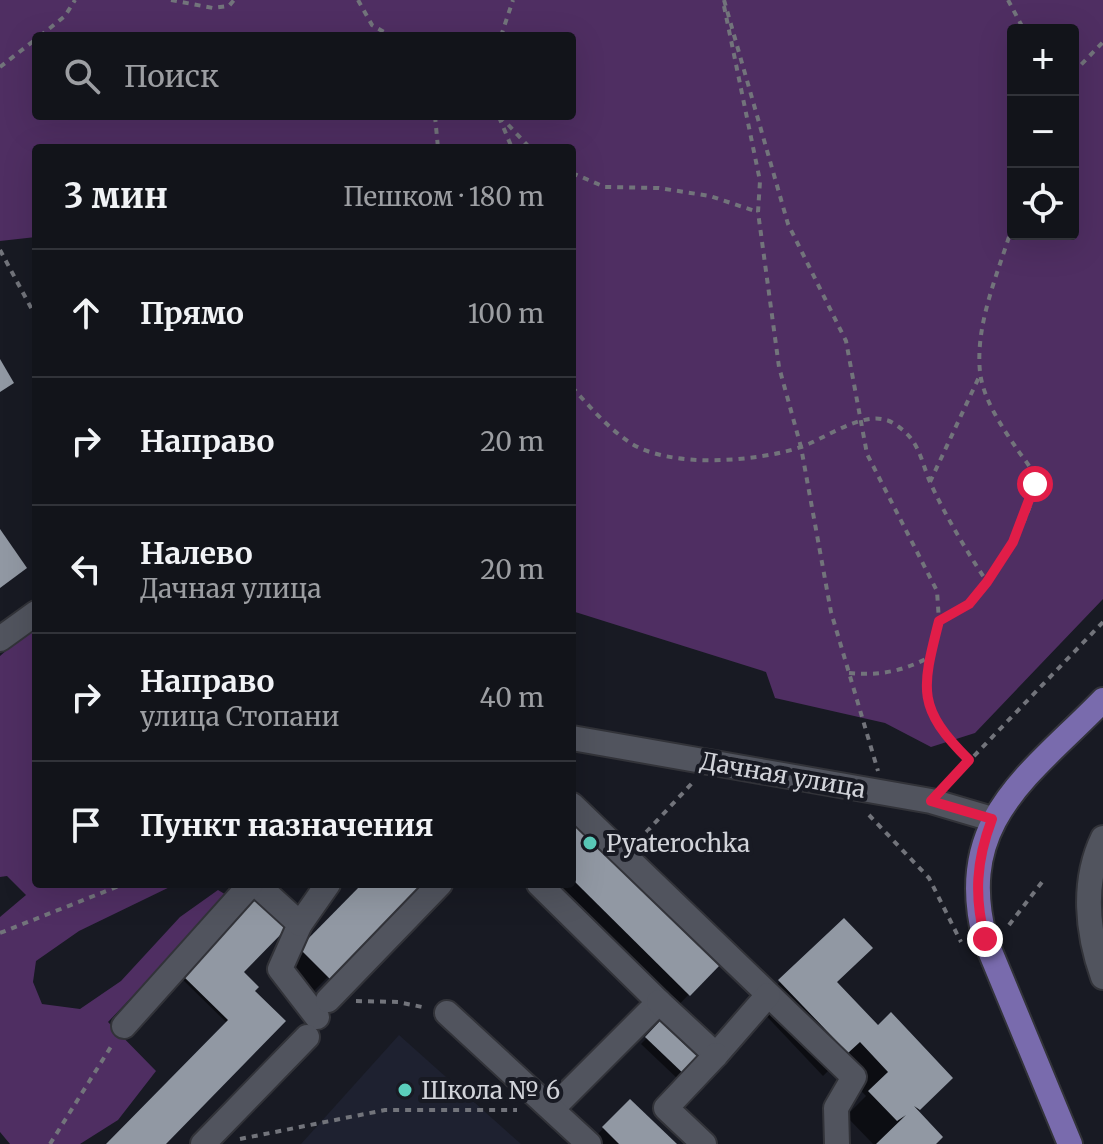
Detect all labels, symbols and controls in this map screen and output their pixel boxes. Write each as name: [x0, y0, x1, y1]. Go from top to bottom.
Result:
map controls: [1007, 24, 1079, 240]
button: +: [1007, 24, 1079, 96]
search box: [32, 32, 576, 120]
icon: search: [60, 54, 104, 98]
text: Поиск: [124, 57, 219, 95]
button: −: [1007, 96, 1079, 168]
button: locate: [1007, 168, 1079, 240]
text: 3 мин: [64, 175, 168, 217]
text: Пешком · 180 m: [343, 180, 544, 213]
icon: ahead: [64, 291, 108, 335]
text: Прямо: [140, 294, 244, 332]
text: 100 m: [468, 297, 544, 330]
icon: right: [64, 419, 108, 463]
text: Направо: [140, 422, 274, 460]
text: 20 m: [480, 425, 544, 458]
route start: [1017, 466, 1053, 502]
text: Налево: [140, 534, 253, 572]
icon: left: [64, 547, 108, 591]
text: 20 m: [480, 553, 544, 586]
text: Дачная улица: [140, 572, 321, 605]
text: Направо: [140, 662, 274, 700]
icon: right: [64, 675, 108, 719]
text: 40 m: [480, 681, 544, 714]
text: улица Стопани: [140, 700, 340, 733]
street label: Дачная улица: [698, 745, 868, 805]
icon: arrive: [64, 803, 108, 847]
text: Пункт назначения: [140, 806, 434, 844]
place label: Pyaterochka: [606, 828, 750, 859]
marker: Pyaterochka: [581, 834, 599, 852]
route end: [967, 921, 1003, 957]
place label: Школа № 6: [421, 1075, 560, 1106]
marker: Школа № 6: [396, 1081, 414, 1099]

